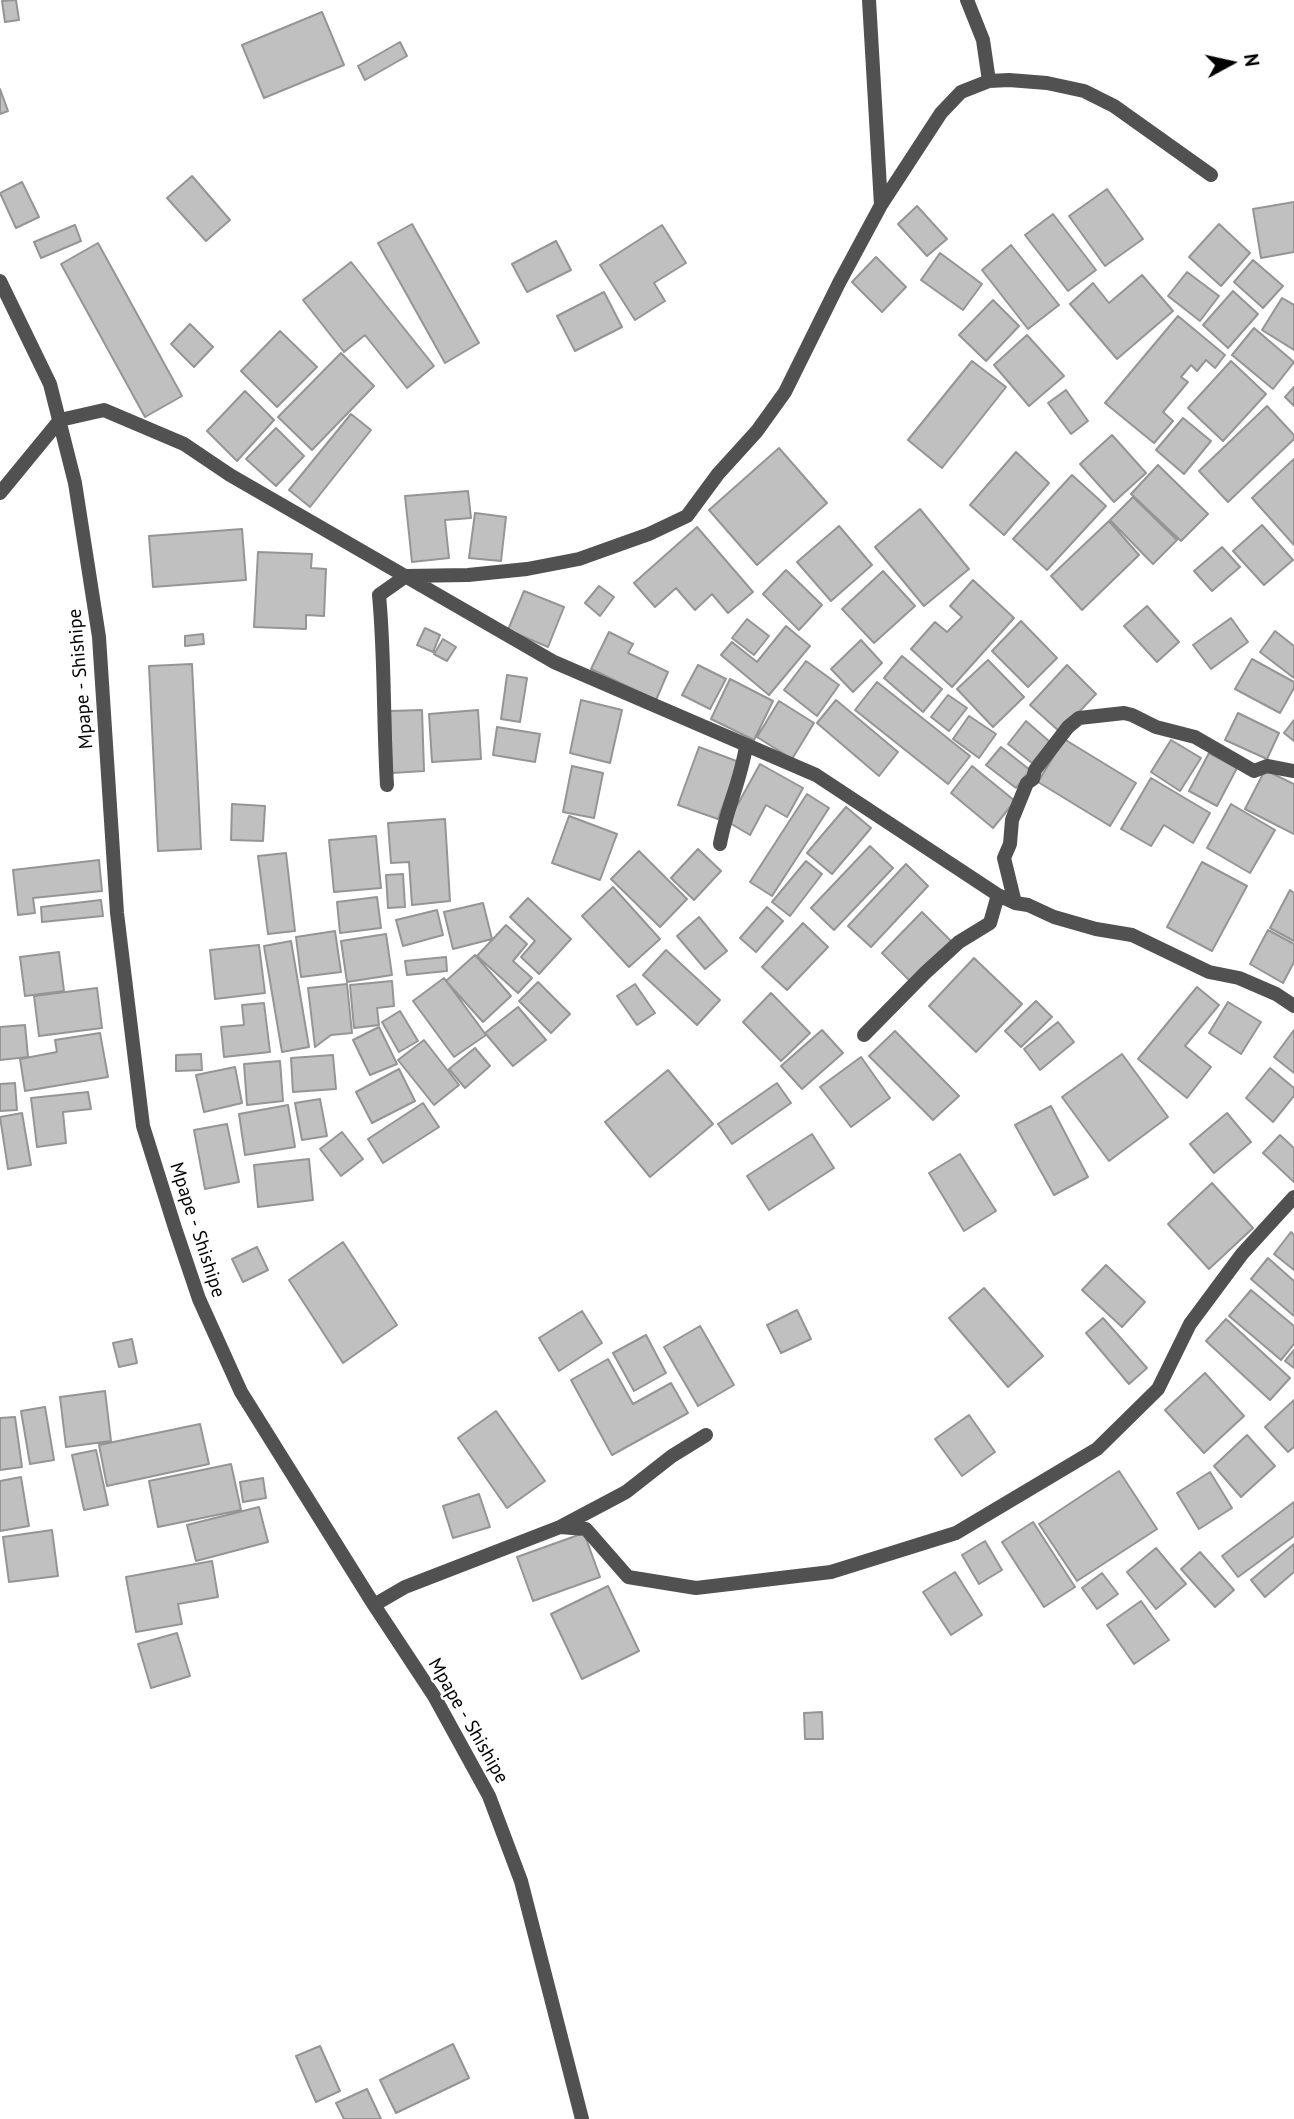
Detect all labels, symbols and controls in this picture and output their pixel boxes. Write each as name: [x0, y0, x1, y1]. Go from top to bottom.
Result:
north arrow: [1196, 28, 1266, 98]
text: N: [1239, 52, 1265, 68]
street label: Mpape - Shishipe: [64, 608, 98, 750]
street label: Mpape - Shishipe: [164, 1160, 230, 1300]
street label: Mpape - Shishipe: [423, 1654, 513, 1788]

